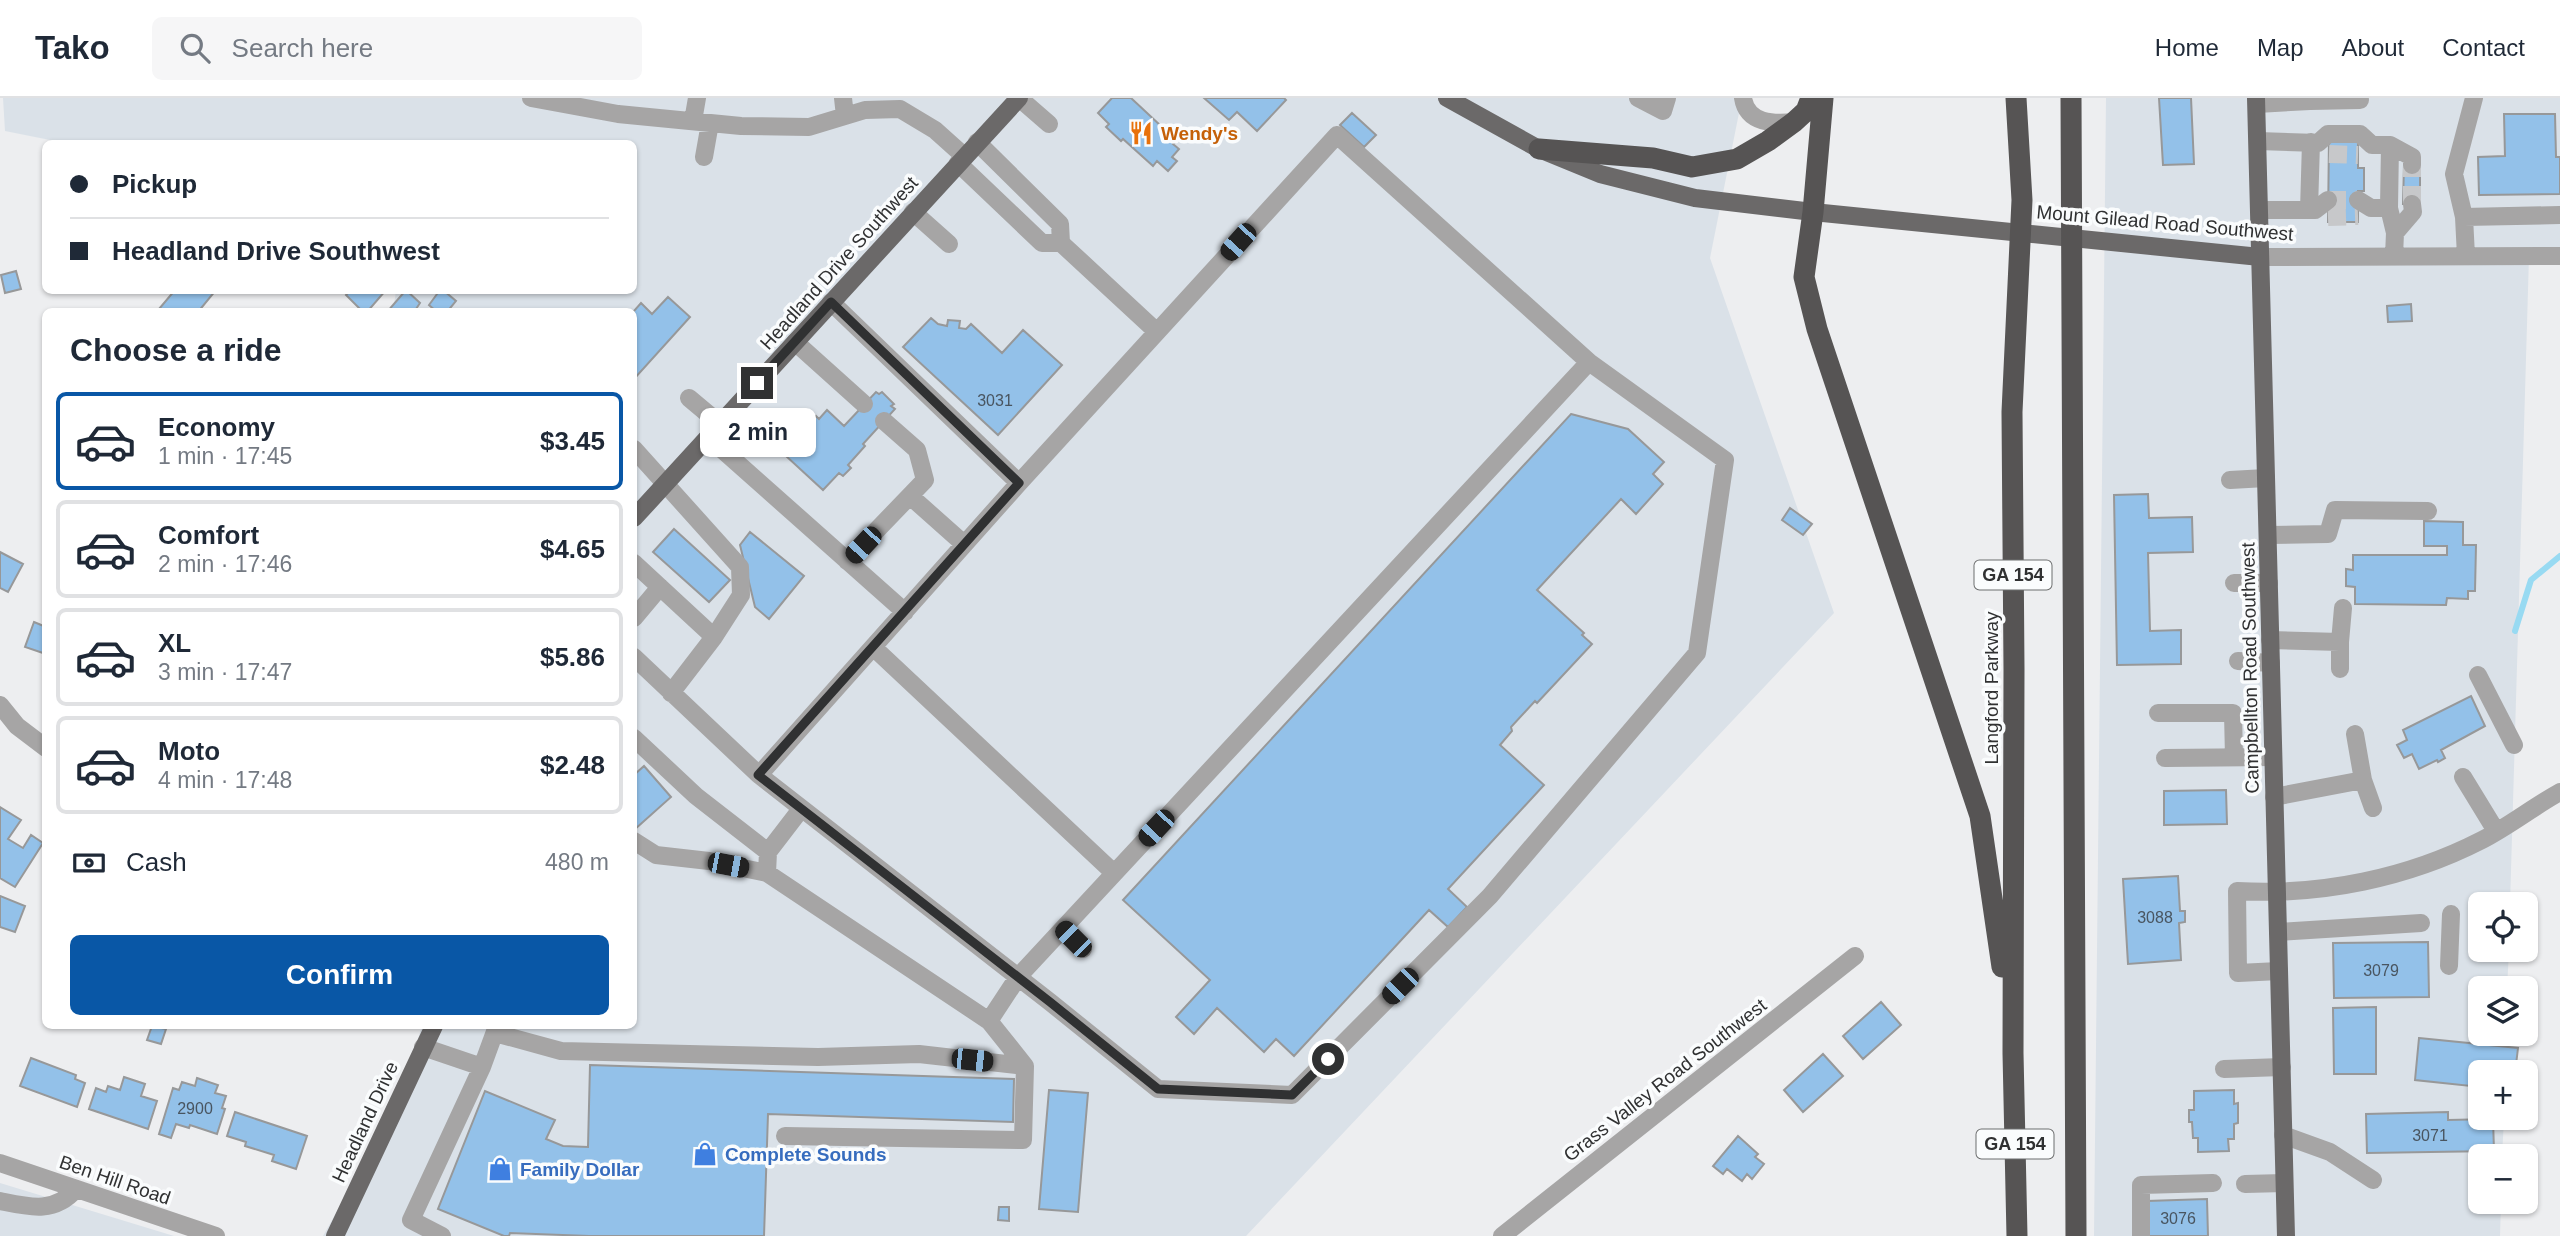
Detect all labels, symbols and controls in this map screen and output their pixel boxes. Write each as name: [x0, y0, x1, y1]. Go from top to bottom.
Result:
search box: [152, 17, 642, 80]
text: Tako: [35, 29, 110, 66]
icon: search: [176, 29, 214, 67]
text: Search here: [232, 33, 373, 63]
text: Home: [2155, 34, 2219, 61]
text: Map: [2257, 34, 2304, 61]
text: About: [2342, 34, 2404, 61]
text: Contact: [2442, 34, 2525, 61]
restaurant icon: Wendy's: [1127, 119, 1155, 147]
place label: Wendy's: [1161, 123, 1238, 144]
text: Pickup: [112, 169, 197, 199]
street label: Headland Drive Southwest: [756, 172, 923, 354]
street label: Mount Gilead Road Southwest: [2036, 201, 2295, 245]
car: [1217, 219, 1260, 265]
text: Headland Drive Southwest: [112, 236, 440, 266]
text: Choose a ride: [70, 332, 282, 368]
route end: [741, 367, 773, 399]
house number: 3031: [977, 392, 1013, 409]
callout: 2 min: [699, 408, 815, 456]
icon: car: [74, 410, 137, 473]
text: Economy: [158, 412, 275, 442]
text: 2 min: [728, 419, 788, 445]
text: $3.45: [540, 426, 605, 456]
text: 1 min · 17:45: [158, 443, 292, 469]
icon: car: [74, 518, 137, 581]
text: Comfort: [158, 520, 259, 550]
car: [841, 522, 886, 568]
text: $4.65: [540, 534, 605, 564]
street label: Campbellton Road Southwest: [2237, 541, 2263, 794]
text: 2 min · 17:46: [158, 551, 292, 577]
road number: GA 154: [1974, 560, 2052, 589]
street label: Langford Parkway: [1981, 611, 2002, 765]
icon: car: [74, 626, 137, 689]
text: XL: [158, 628, 191, 658]
text: $5.86: [540, 642, 605, 672]
text: 3 min · 17:47: [158, 659, 292, 685]
icon: car: [74, 734, 137, 797]
text: Moto: [158, 736, 220, 766]
text: $2.48: [540, 750, 605, 780]
text: 4 min · 17:48: [158, 767, 292, 793]
car: [1134, 805, 1179, 851]
icon: cash: [70, 844, 108, 882]
text: Cash: [126, 847, 187, 877]
text: 480 m: [545, 849, 609, 875]
car: [706, 851, 751, 879]
map controls: [2468, 892, 2538, 1214]
button: locate: [2468, 892, 2538, 962]
house number: 3088: [2137, 909, 2173, 926]
car: [1051, 917, 1096, 961]
button: Confirm: [70, 935, 609, 1015]
house number: 3079: [2363, 962, 2399, 979]
car: [1378, 964, 1423, 1008]
button: layers: [2468, 976, 2538, 1046]
street label: Grass Valley Road Southwest: [1560, 994, 1771, 1166]
route start: [1312, 1043, 1344, 1075]
car: [951, 1047, 994, 1073]
street label: Headland Drive: [328, 1058, 402, 1186]
button: +: [2468, 1060, 2538, 1130]
house number: 2900: [177, 1100, 213, 1117]
house number: 3071: [2412, 1127, 2448, 1144]
road number: GA 154: [1976, 1129, 2054, 1158]
shop icon: Complete Sounds: [691, 1140, 719, 1168]
place label: Complete Sounds: [725, 1144, 887, 1165]
button: −: [2468, 1144, 2538, 1214]
street label: Ben Hill Road: [57, 1151, 173, 1209]
shop icon: Family Dollar: [486, 1155, 514, 1183]
place label: Family Dollar: [520, 1159, 640, 1180]
house number: 3076: [2160, 1210, 2196, 1227]

